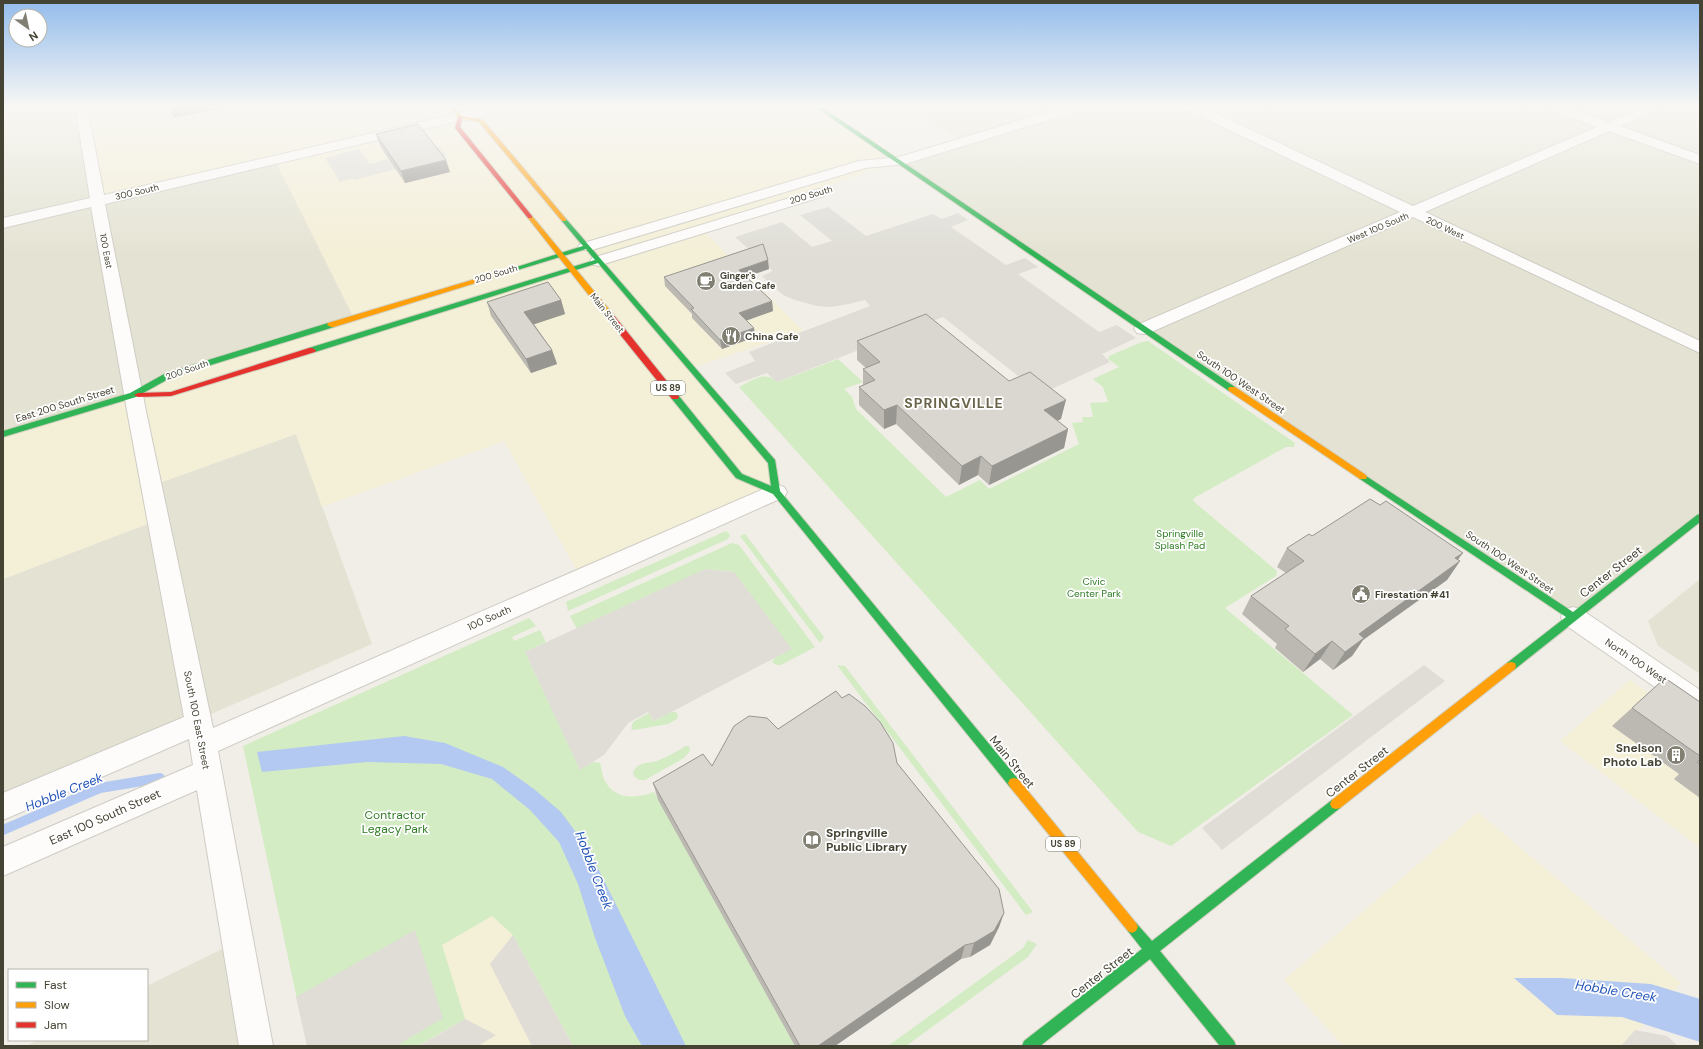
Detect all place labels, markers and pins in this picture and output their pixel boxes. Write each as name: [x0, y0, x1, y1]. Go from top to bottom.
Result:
cafe icon: Ginger's Garden Cafe: [695, 270, 717, 292]
place label: Ginger's Garden Cafe: [720, 270, 776, 292]
restaurant icon: China Cafe: [720, 325, 742, 347]
place label: China Cafe: [745, 330, 798, 343]
public building icon: Firestation #41: [1350, 583, 1372, 605]
place label: Firestation #41: [1375, 588, 1449, 601]
place label: Snelson Photo Lab: [1603, 740, 1662, 770]
building icon: Snelson Photo Lab: [1665, 744, 1687, 766]
place label: Springville Public Library: [826, 825, 908, 855]
library icon: Springville Public Library: [801, 829, 823, 851]

